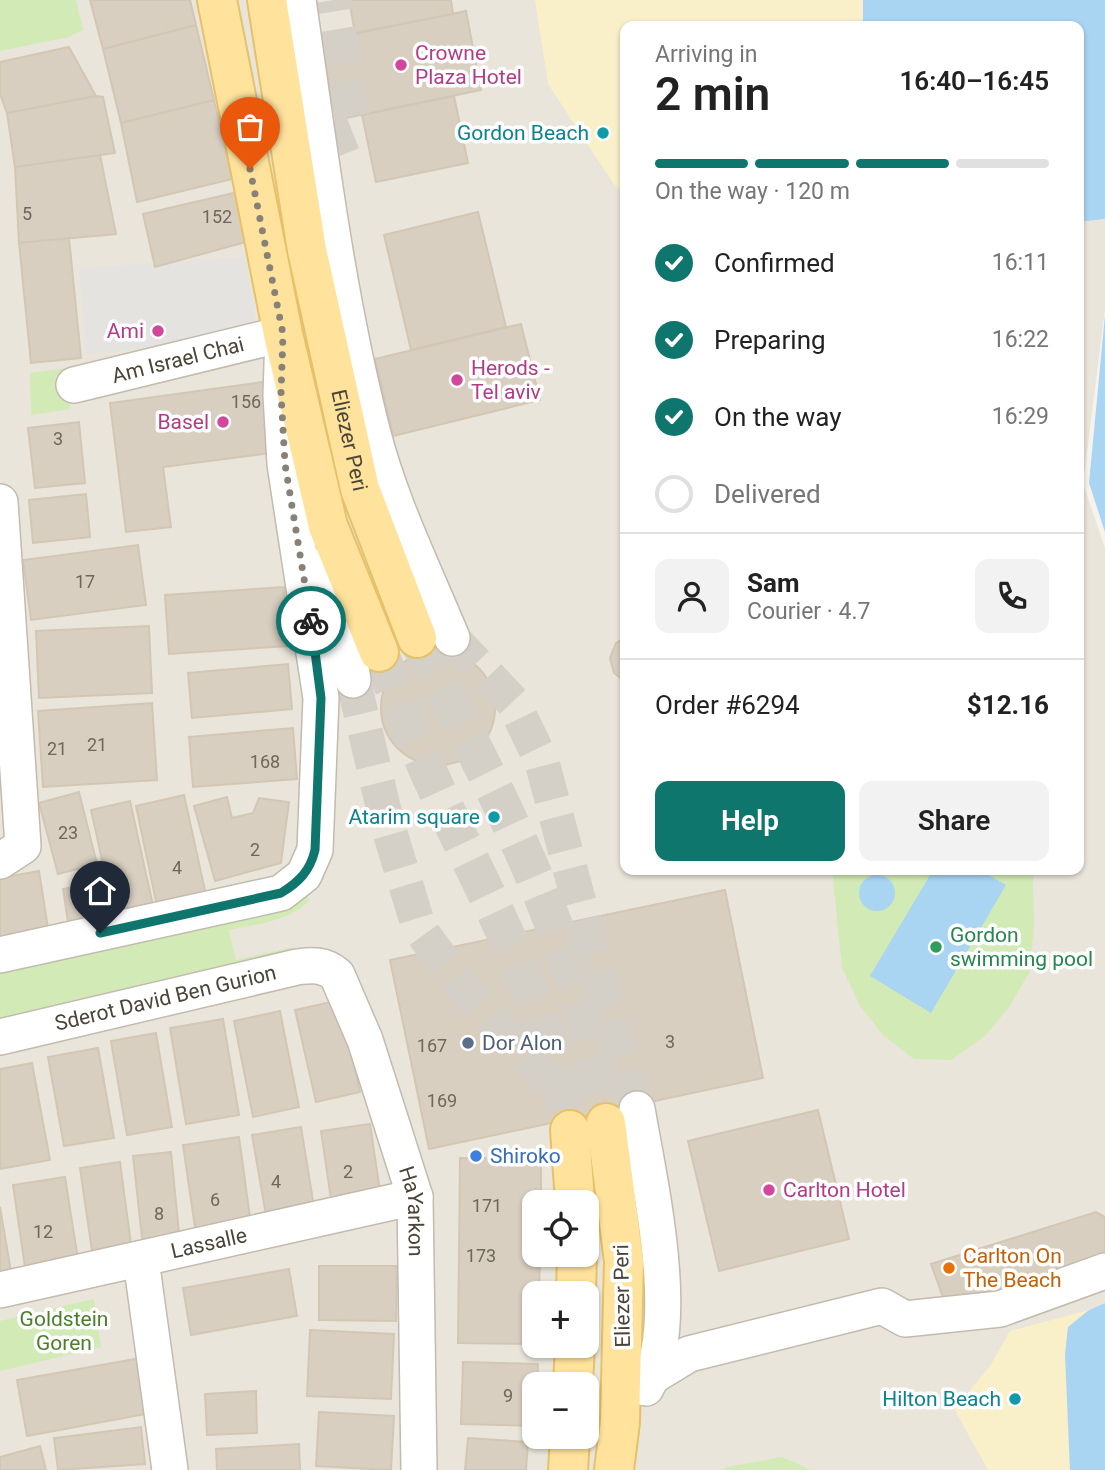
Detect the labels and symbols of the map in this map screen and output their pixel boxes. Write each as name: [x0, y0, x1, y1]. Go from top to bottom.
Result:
place label: Crowne Plaza Hotel: [415, 41, 522, 89]
marker: Crowne Plaza Hotel: [393, 57, 409, 73]
pin: [220, 97, 280, 169]
place label: Gordon Beach: [457, 121, 589, 145]
marker: Gordon Beach: [595, 125, 611, 141]
house number: 5: [22, 203, 32, 224]
house number: 152: [202, 206, 232, 227]
place label: Ami: [107, 319, 144, 343]
marker: Ami: [150, 323, 166, 339]
street label: Am Israel Chai: [109, 332, 247, 388]
place label: Herods - Tel aviv: [471, 356, 550, 404]
marker: Herods - Tel aviv: [449, 372, 465, 388]
street label: Eliezer Peri: [326, 387, 372, 493]
house number: 156: [231, 391, 261, 412]
place label: Basel: [157, 410, 209, 434]
marker: Basel: [215, 414, 231, 430]
house number: 3: [53, 428, 63, 449]
house number: 17: [75, 571, 95, 592]
courier: [276, 586, 346, 656]
house number: 21: [87, 734, 107, 755]
house number: 21: [47, 738, 67, 759]
house number: 168: [250, 751, 280, 772]
place label: Atarim square: [349, 805, 480, 829]
marker: Atarim square: [486, 809, 502, 825]
house number: 23: [58, 822, 78, 843]
house number: 2: [250, 839, 260, 860]
house number: 4: [172, 857, 182, 878]
pin: [70, 861, 130, 933]
place label: Gordon swimming pool: [950, 923, 1093, 971]
marker: Gordon swimming pool: [928, 939, 944, 955]
street label: Sderot David Ben Gurion: [52, 960, 279, 1036]
place label: Dor Alon: [482, 1031, 562, 1055]
house number: 3: [665, 1031, 675, 1052]
house number: 167: [417, 1035, 447, 1056]
marker: Dor Alon: [460, 1035, 476, 1051]
house number: 169: [427, 1090, 457, 1111]
place label: Shiroko: [490, 1144, 561, 1168]
marker: Shiroko: [468, 1148, 484, 1164]
house number: 2: [343, 1161, 353, 1182]
street label: HaYarkon: [394, 1163, 428, 1257]
house number: 4: [271, 1171, 281, 1192]
place label: Carlton Hotel: [783, 1178, 906, 1202]
marker: Carlton Hotel: [761, 1182, 777, 1198]
house number: 6: [210, 1189, 220, 1210]
house number: 171: [472, 1195, 502, 1216]
house number: 8: [154, 1203, 164, 1224]
house number: 12: [33, 1221, 53, 1242]
street label: Lassalle: [169, 1223, 249, 1263]
street label: Eliezer Peri: [609, 1244, 635, 1348]
place label: Carlton On The Beach: [963, 1244, 1062, 1292]
house number: 173: [466, 1245, 496, 1266]
marker: Carlton On The Beach: [941, 1260, 957, 1276]
park label: Goldstein Goren: [20, 1307, 108, 1355]
house number: 9: [503, 1385, 513, 1406]
place label: Hilton Beach: [882, 1387, 1001, 1411]
marker: Hilton Beach: [1007, 1391, 1023, 1407]

